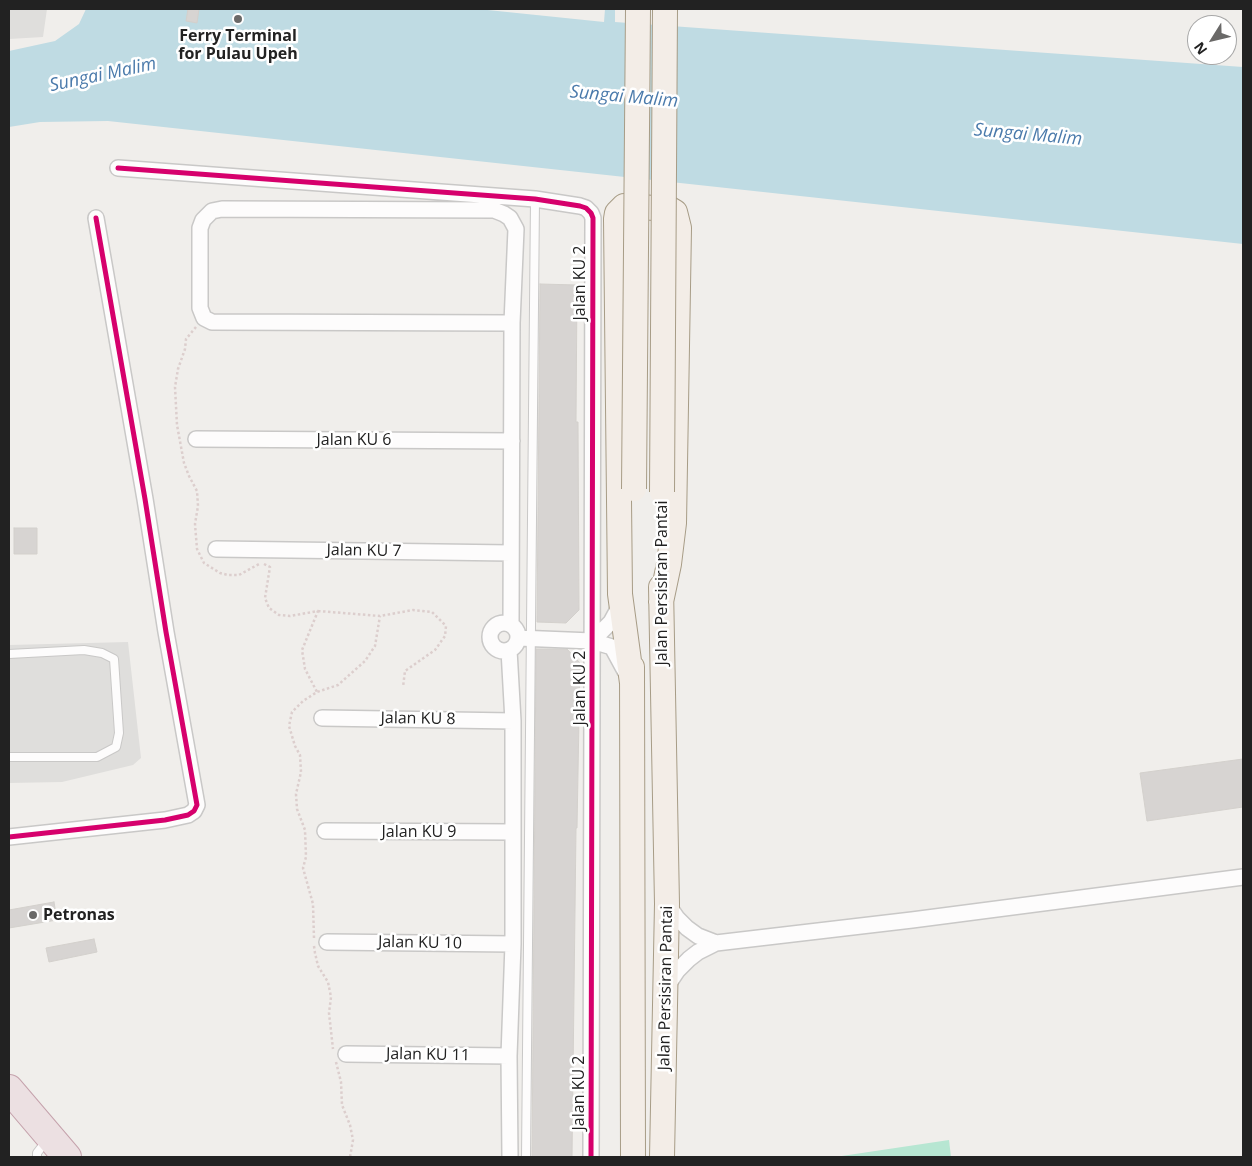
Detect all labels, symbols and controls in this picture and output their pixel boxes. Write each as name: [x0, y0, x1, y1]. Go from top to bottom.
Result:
marker: Ferry Terminal for Pulau Upeh: [232, 13, 244, 25]
north arrow: [1187, 15, 1237, 65]
place label: Ferry Terminal for Pulau Upeh: [178, 26, 298, 64]
text: N: [1189, 38, 1211, 59]
water label: Sungai Malim: [48, 53, 158, 97]
water label: Sungai Malim: [569, 82, 679, 112]
water label: Sungai Malim: [973, 120, 1083, 150]
street label: Jalan KU 2: [570, 246, 590, 320]
street label: Jalan KU 6: [317, 430, 391, 450]
street label: Jalan Persisiran Pantai: [652, 501, 672, 665]
street label: Jalan KU 7: [326, 541, 402, 561]
street label: Jalan KU 2: [570, 651, 590, 725]
street label: Jalan KU 8: [380, 709, 456, 729]
street label: Jalan KU 9: [382, 822, 456, 842]
place label: Petronas: [43, 905, 115, 925]
street label: Jalan Persisiran Pantai: [655, 905, 677, 1071]
marker: Petronas: [27, 909, 39, 921]
street label: Jalan KU 10: [378, 933, 462, 953]
street label: Jalan KU 11: [386, 1045, 470, 1065]
street label: Jalan KU 2: [569, 1056, 589, 1130]

